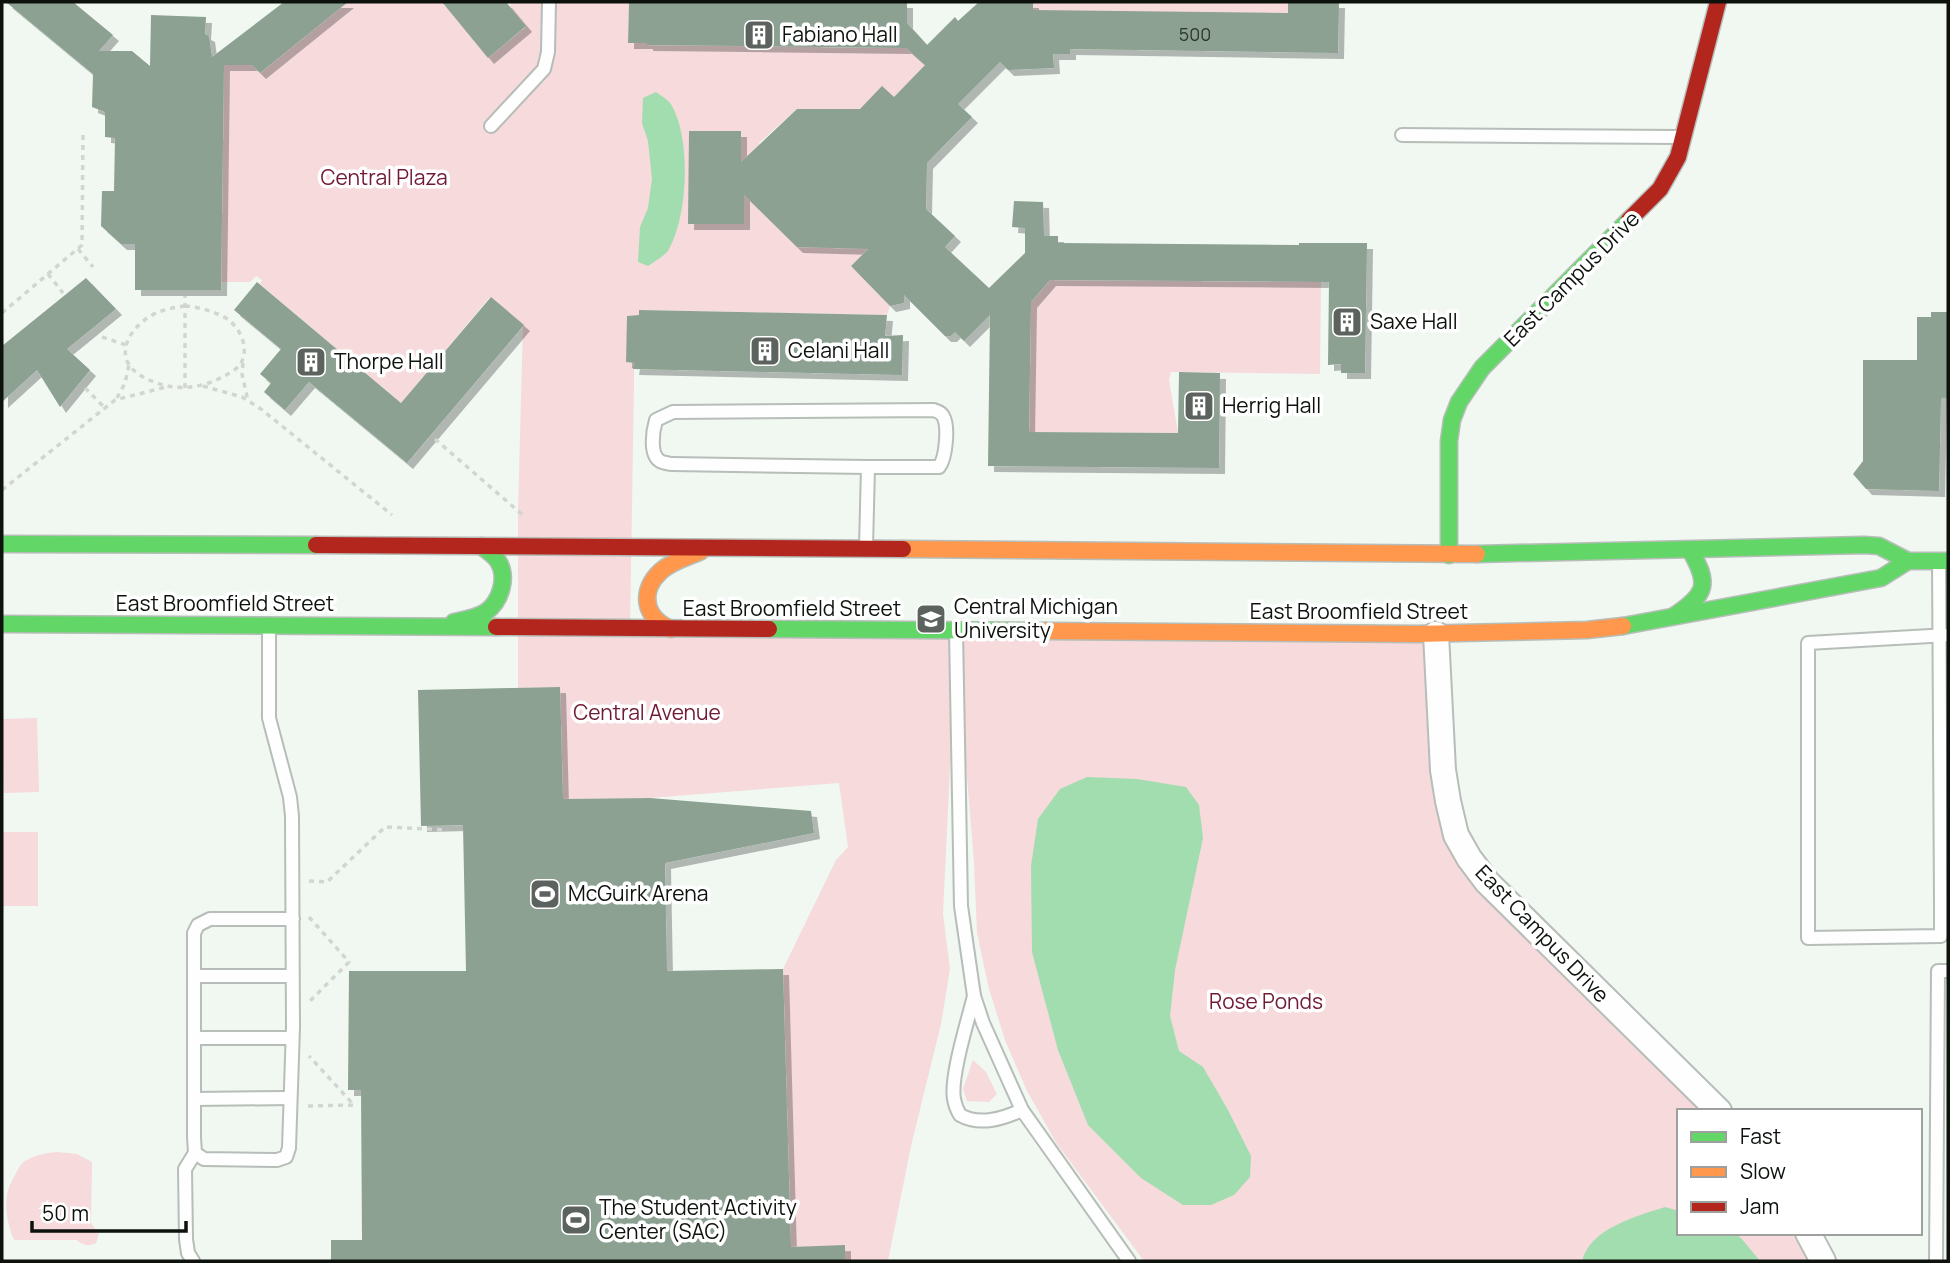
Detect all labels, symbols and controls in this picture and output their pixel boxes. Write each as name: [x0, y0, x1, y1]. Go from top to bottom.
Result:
building icon: Fabiano Hall: [742, 18, 776, 52]
place label: Fabiano Hall: [782, 20, 898, 48]
house number: 500: [1179, 22, 1211, 46]
park label: Central Plaza: [320, 163, 448, 191]
street label: East Campus Drive: [1497, 204, 1645, 352]
building icon: Saxe Hall: [1330, 305, 1364, 339]
place label: Saxe Hall: [1370, 307, 1458, 335]
building icon: Celani Hall: [748, 334, 782, 368]
place label: Celani Hall: [788, 336, 889, 364]
building icon: Thorpe Hall: [294, 345, 328, 379]
place label: Thorpe Hall: [334, 347, 444, 375]
building icon: Herrig Hall: [1182, 389, 1216, 423]
place label: Herrig Hall: [1222, 391, 1321, 419]
street label: East Broomfield Street: [116, 589, 334, 617]
place label: Central Michigan University: [954, 592, 1118, 644]
street label: East Broomfield Street: [683, 594, 901, 622]
street label: East Broomfield Street: [1250, 597, 1468, 625]
school or university icon: Central Michigan University: [914, 602, 948, 636]
park label: Central Avenue: [573, 698, 721, 726]
street label: East Campus Drive: [1470, 858, 1616, 1008]
sports icon: McGuirk Arena: [528, 877, 562, 911]
place label: McGuirk Arena: [568, 879, 708, 907]
park label: Rose Ponds: [1209, 987, 1323, 1015]
legend: [1677, 1109, 1922, 1235]
text: Fast: [1740, 1122, 1781, 1150]
text: Slow: [1740, 1157, 1786, 1185]
scale bar: [32, 1190, 186, 1234]
text: Jam: [1740, 1192, 1779, 1220]
place label: The Student Activity Center (SAC): [599, 1193, 797, 1245]
text: 50 m: [42, 1199, 89, 1227]
sports icon: The Student Activity Center (SAC): [559, 1203, 593, 1237]

